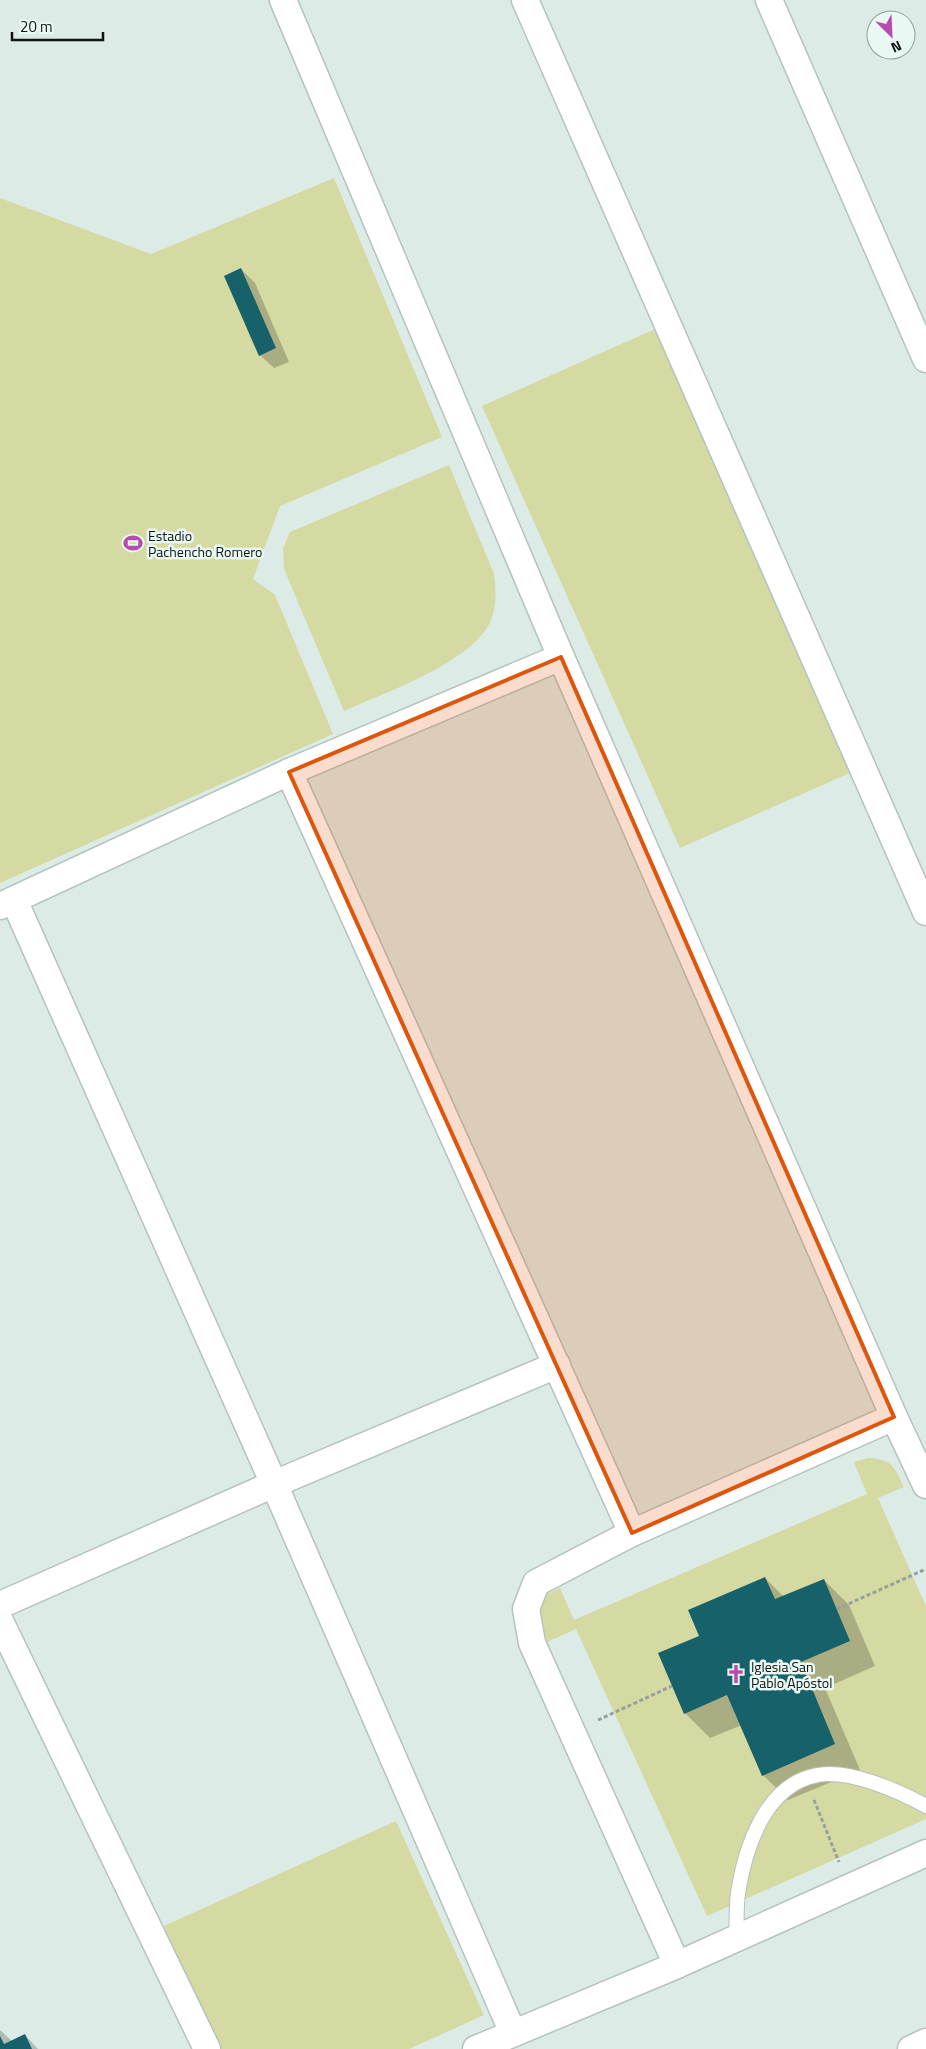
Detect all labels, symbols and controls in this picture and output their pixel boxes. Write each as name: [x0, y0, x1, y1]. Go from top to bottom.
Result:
scale bar: [12, 10, 104, 42]
north arrow: [866, 10, 916, 60]
text: 20 m: [20, 15, 53, 38]
text: N: [888, 36, 905, 59]
place label: Estadio Pachencho Romero: [148, 525, 262, 562]
sports icon: Estadio Pachencho Romero: [122, 532, 144, 554]
place label: Iglesia San Pablo Apóstol: [751, 1656, 832, 1693]
church icon: Iglesia San Pablo Apóstol: [725, 1663, 747, 1685]

